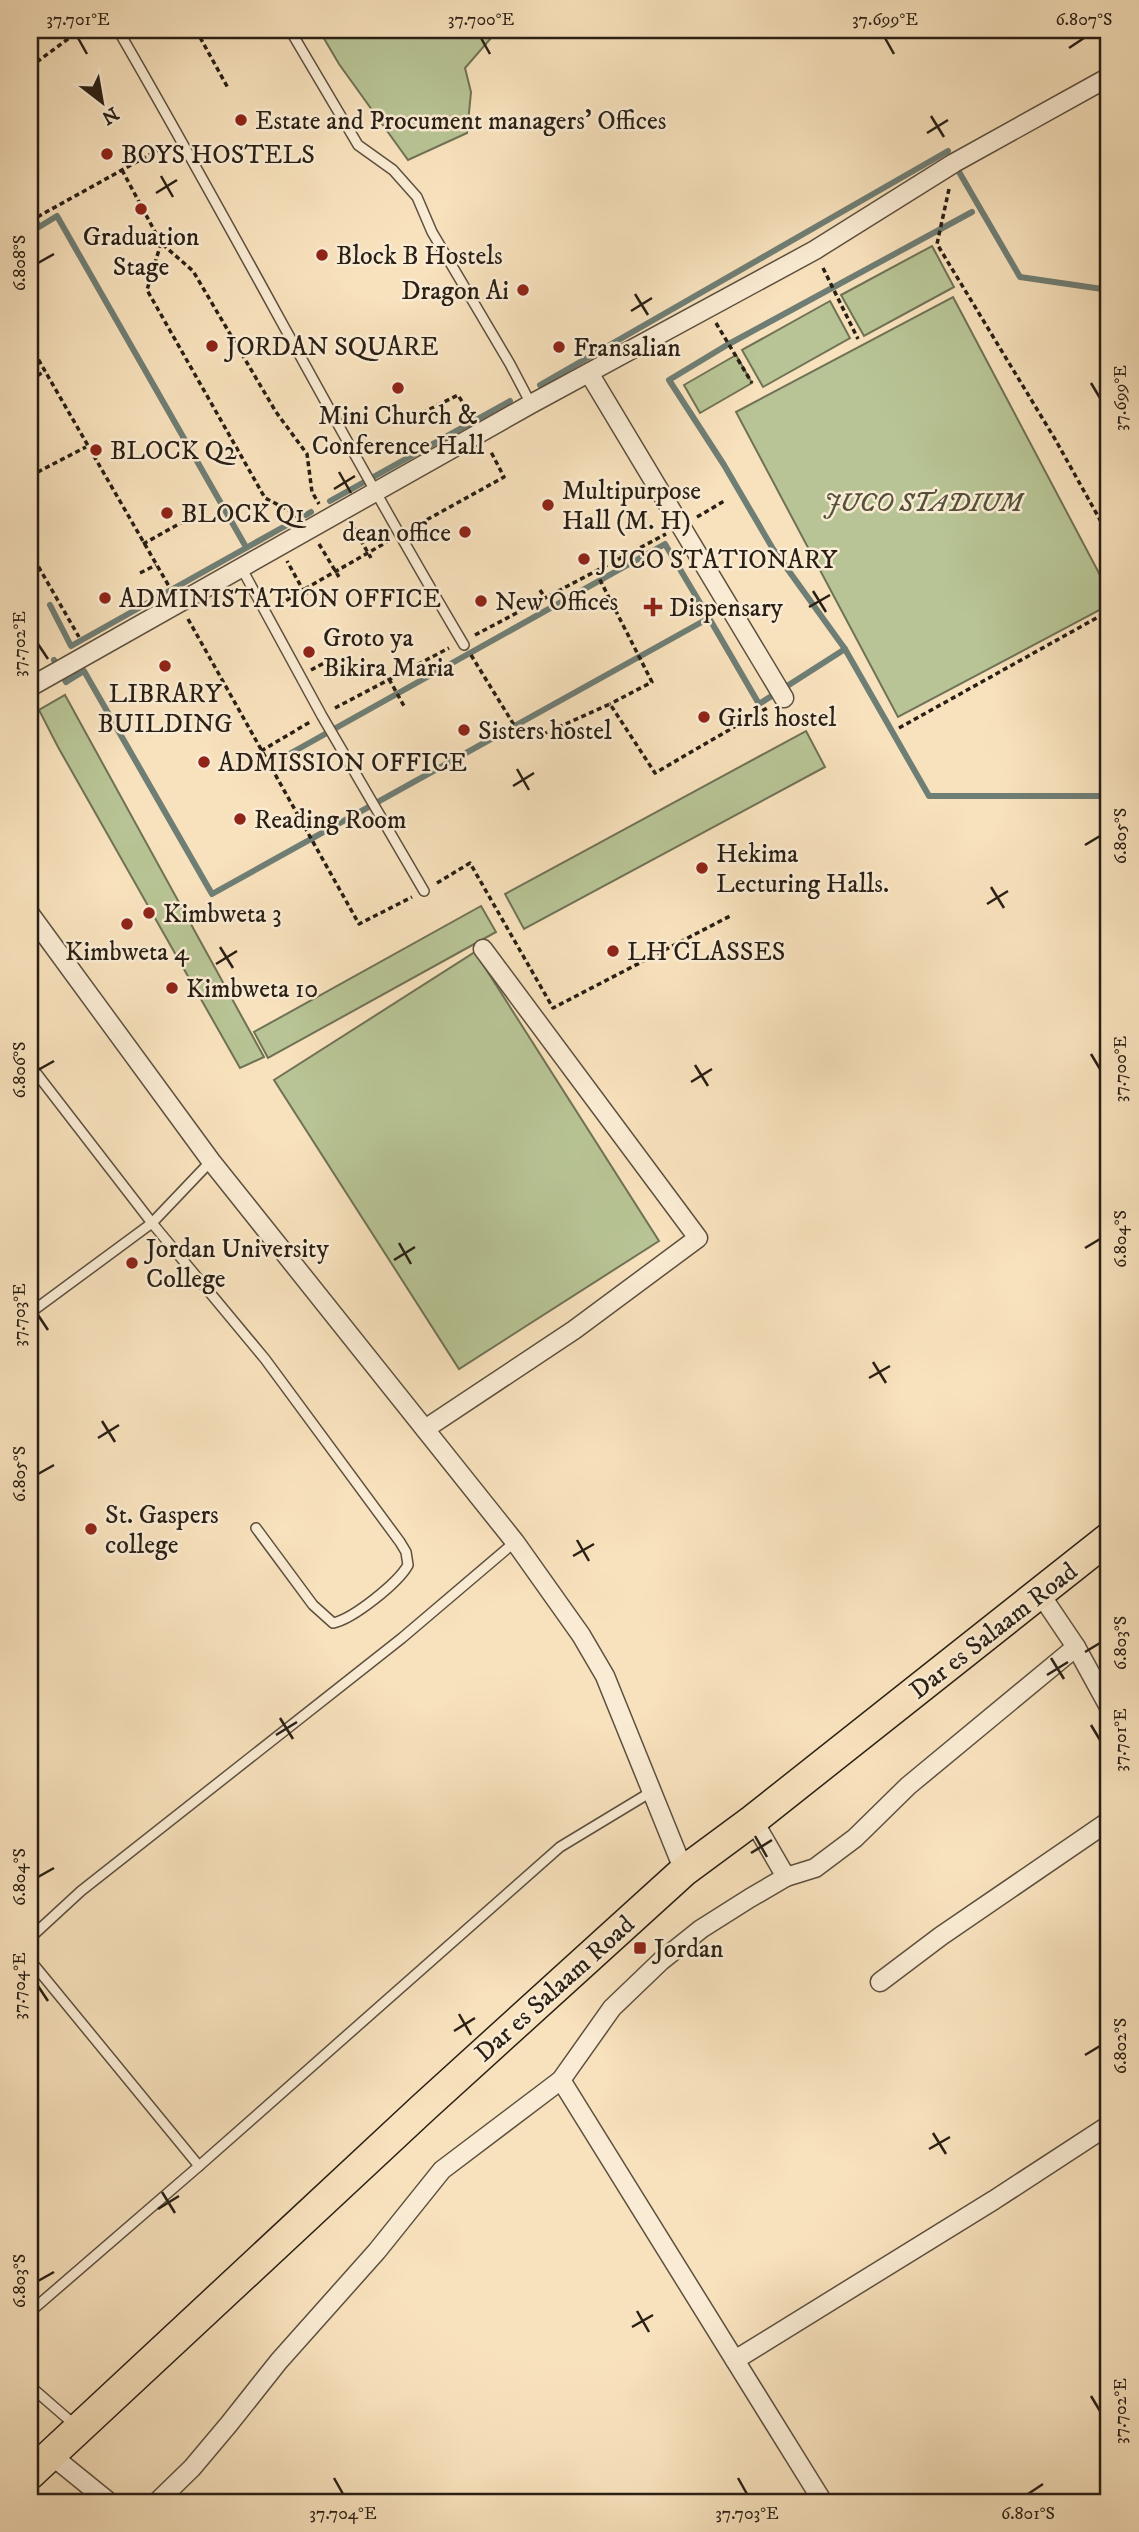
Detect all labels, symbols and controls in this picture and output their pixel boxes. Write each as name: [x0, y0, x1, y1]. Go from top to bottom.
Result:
text: 37.701°E: [46, 9, 110, 31]
text: 37.700°E: [448, 9, 515, 31]
text: 37.699°E: [852, 9, 918, 31]
text: 6.807°S: [1055, 9, 1113, 31]
north arrow: [66, 66, 136, 136]
text: N: [97, 101, 123, 129]
place label: Estate and Procument managers' Offices: [255, 105, 667, 138]
marker: Estate and Procument managers' Offices: [233, 112, 249, 128]
place label: BOYS HOSTELS: [121, 139, 315, 172]
marker: BOYS HOSTELS: [99, 146, 115, 162]
marker: Graduation Stage: [133, 201, 149, 217]
place label: Graduation Stage: [83, 221, 200, 284]
text: 6.808°S: [9, 235, 31, 291]
place label: Block B Hostels: [336, 240, 503, 273]
marker: Block B Hostels: [314, 247, 330, 263]
place label: Dragon Ai: [401, 275, 509, 308]
marker: Dragon Ai: [515, 282, 531, 298]
place label: JORDAN SQUARE: [224, 331, 439, 364]
place label: Fransalian: [573, 332, 681, 365]
marker: JORDAN SQUARE: [204, 338, 220, 354]
marker: Fransalian: [551, 339, 567, 355]
text: 37.699°E: [1110, 365, 1132, 431]
marker: Mini Church & Conference Hall: [390, 380, 406, 396]
place label: Mini Church & Conference Hall: [312, 400, 484, 463]
place label: BLOCK Q2: [110, 435, 237, 468]
marker: BLOCK Q2: [88, 442, 104, 458]
place label: Multipurpose Hall (M. H): [562, 475, 701, 538]
park label: JUCO STADIUM: [823, 487, 1025, 520]
marker: Multipurpose Hall (M. H): [540, 497, 556, 513]
place label: BLOCK Q1: [181, 498, 307, 531]
marker: BLOCK Q1: [159, 505, 175, 521]
place label: dean office: [342, 517, 451, 550]
marker: dean office: [457, 524, 473, 540]
place label: JUCO STATIONARY: [596, 544, 838, 577]
marker: JUCO STATIONARY: [576, 551, 592, 567]
place label: ADMINISTATION OFFICE: [119, 583, 441, 616]
place label: New Offices: [495, 586, 618, 619]
marker: ADMINISTATION OFFICE: [97, 590, 113, 606]
place label: Dispensary: [669, 592, 784, 625]
marker: New Offices: [473, 593, 489, 609]
marker: Dispensary: [643, 597, 663, 617]
text: 37.702°E: [9, 611, 31, 677]
place label: Groto ya Bikira Maria: [323, 622, 454, 685]
marker: Groto ya Bikira Maria: [301, 644, 317, 660]
marker: LIBRARY BUILDING: [157, 658, 173, 674]
place label: LIBRARY BUILDING: [98, 678, 232, 741]
place label: Girls hostel: [718, 702, 836, 735]
marker: Girls hostel: [696, 709, 712, 725]
place label: Sisters hostel: [478, 715, 612, 748]
marker: Sisters hostel: [456, 722, 472, 738]
place label: ADMISSION OFFICE: [218, 747, 467, 780]
marker: ADMISSION OFFICE: [196, 754, 212, 770]
place label: Reading Room: [254, 804, 406, 837]
text: 6.805°S: [1110, 808, 1132, 864]
marker: Reading Room: [232, 811, 248, 827]
place label: Hekima Lecturing Halls.: [716, 838, 889, 901]
marker: Hekima Lecturing Halls.: [694, 860, 710, 876]
place label: Kimbweta 3: [163, 898, 282, 931]
marker: Kimbweta 3: [141, 905, 157, 921]
marker: Kimbweta 4: [119, 916, 135, 932]
place label: Kimbweta 4: [65, 936, 190, 969]
place label: LH CLASSES: [627, 936, 785, 969]
marker: LH CLASSES: [605, 943, 621, 959]
place label: Kimbweta 10: [186, 973, 318, 1006]
marker: Kimbweta 10: [164, 980, 180, 996]
text: 37.700°E: [1110, 1035, 1132, 1102]
text: 6.806°S: [9, 1042, 31, 1098]
text: 6.804°S: [1110, 1210, 1132, 1268]
place label: Jordan University College: [144, 1233, 329, 1296]
marker: Jordan University College: [124, 1255, 140, 1271]
text: 37.703°E: [9, 1283, 31, 1347]
text: 6.805°S: [9, 1446, 31, 1502]
place label: St. Gaspers college: [105, 1499, 219, 1562]
marker: St. Gaspers college: [83, 1521, 99, 1537]
street label: Dar es Salaam Road: [903, 1555, 1085, 1707]
text: 6.803°S: [1110, 1616, 1132, 1670]
text: 37.701°E: [1110, 1708, 1132, 1772]
text: 6.804°S: [9, 1848, 31, 1906]
street label: Dar es Salaam Road: [468, 1909, 642, 2070]
place label: Jordan: [652, 1933, 724, 1966]
marker: Jordan: [632, 1940, 648, 1956]
text: 37.704°E: [9, 1952, 31, 2020]
text: 6.802°S: [1110, 2018, 1132, 2074]
text: 6.803°S: [9, 2254, 31, 2308]
text: 37.702°E: [1110, 2378, 1132, 2444]
text: 37.704°E: [309, 2503, 377, 2525]
text: 37.703°E: [715, 2503, 779, 2525]
text: 6.801°S: [1001, 2503, 1055, 2525]

